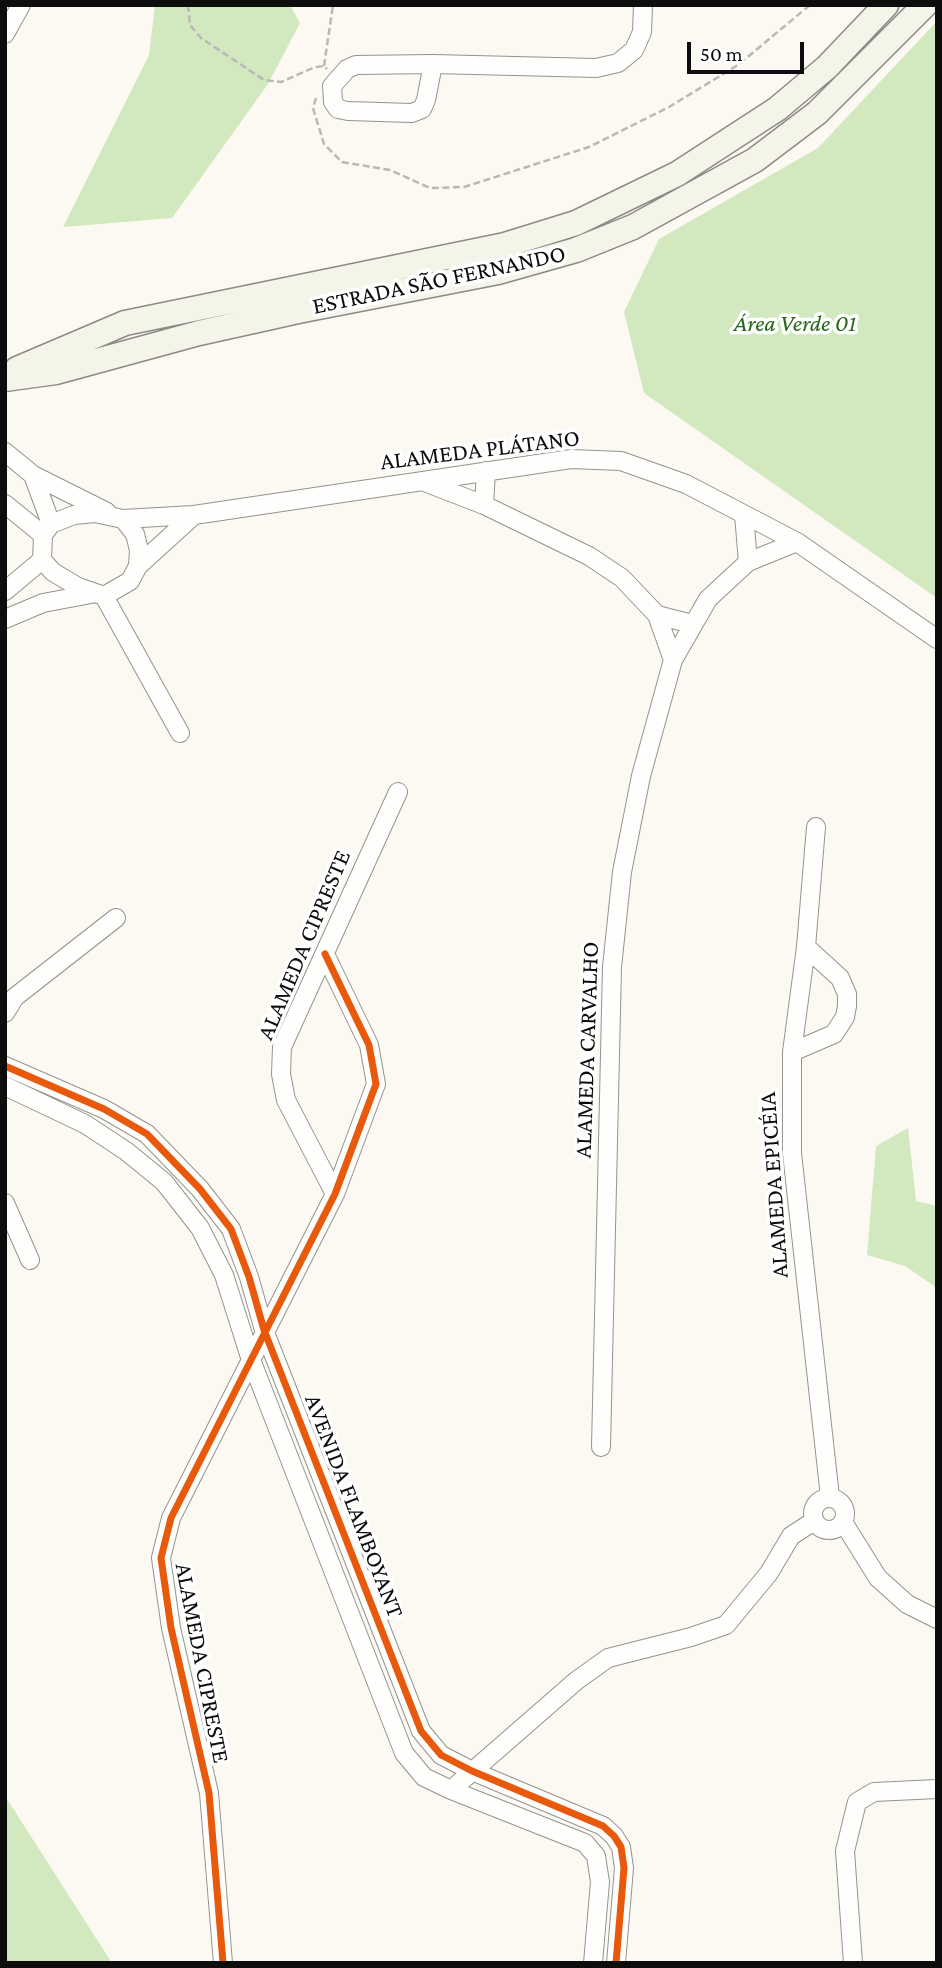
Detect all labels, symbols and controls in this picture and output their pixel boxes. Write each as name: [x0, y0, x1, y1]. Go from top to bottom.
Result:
scale bar: [690, 28, 807, 72]
text: 50 m: [700, 42, 743, 66]
street label: ESTRADA SÃO FERNANDO: [310, 239, 568, 321]
park label: Área Verde 01: [734, 310, 856, 338]
street label: ALAMEDA PLÁTANO: [379, 423, 581, 477]
street label: ALAMEDA CIPRESTE: [251, 846, 357, 1044]
street label: ALAMEDA CARVALHO: [569, 941, 605, 1159]
street label: ALAMEDA EPICÉIA: [753, 1091, 795, 1279]
street label: AVENIDA FLAMBOYANT: [298, 1390, 410, 1622]
street label: ALAMEDA CIPRESTE: [168, 1561, 236, 1765]

